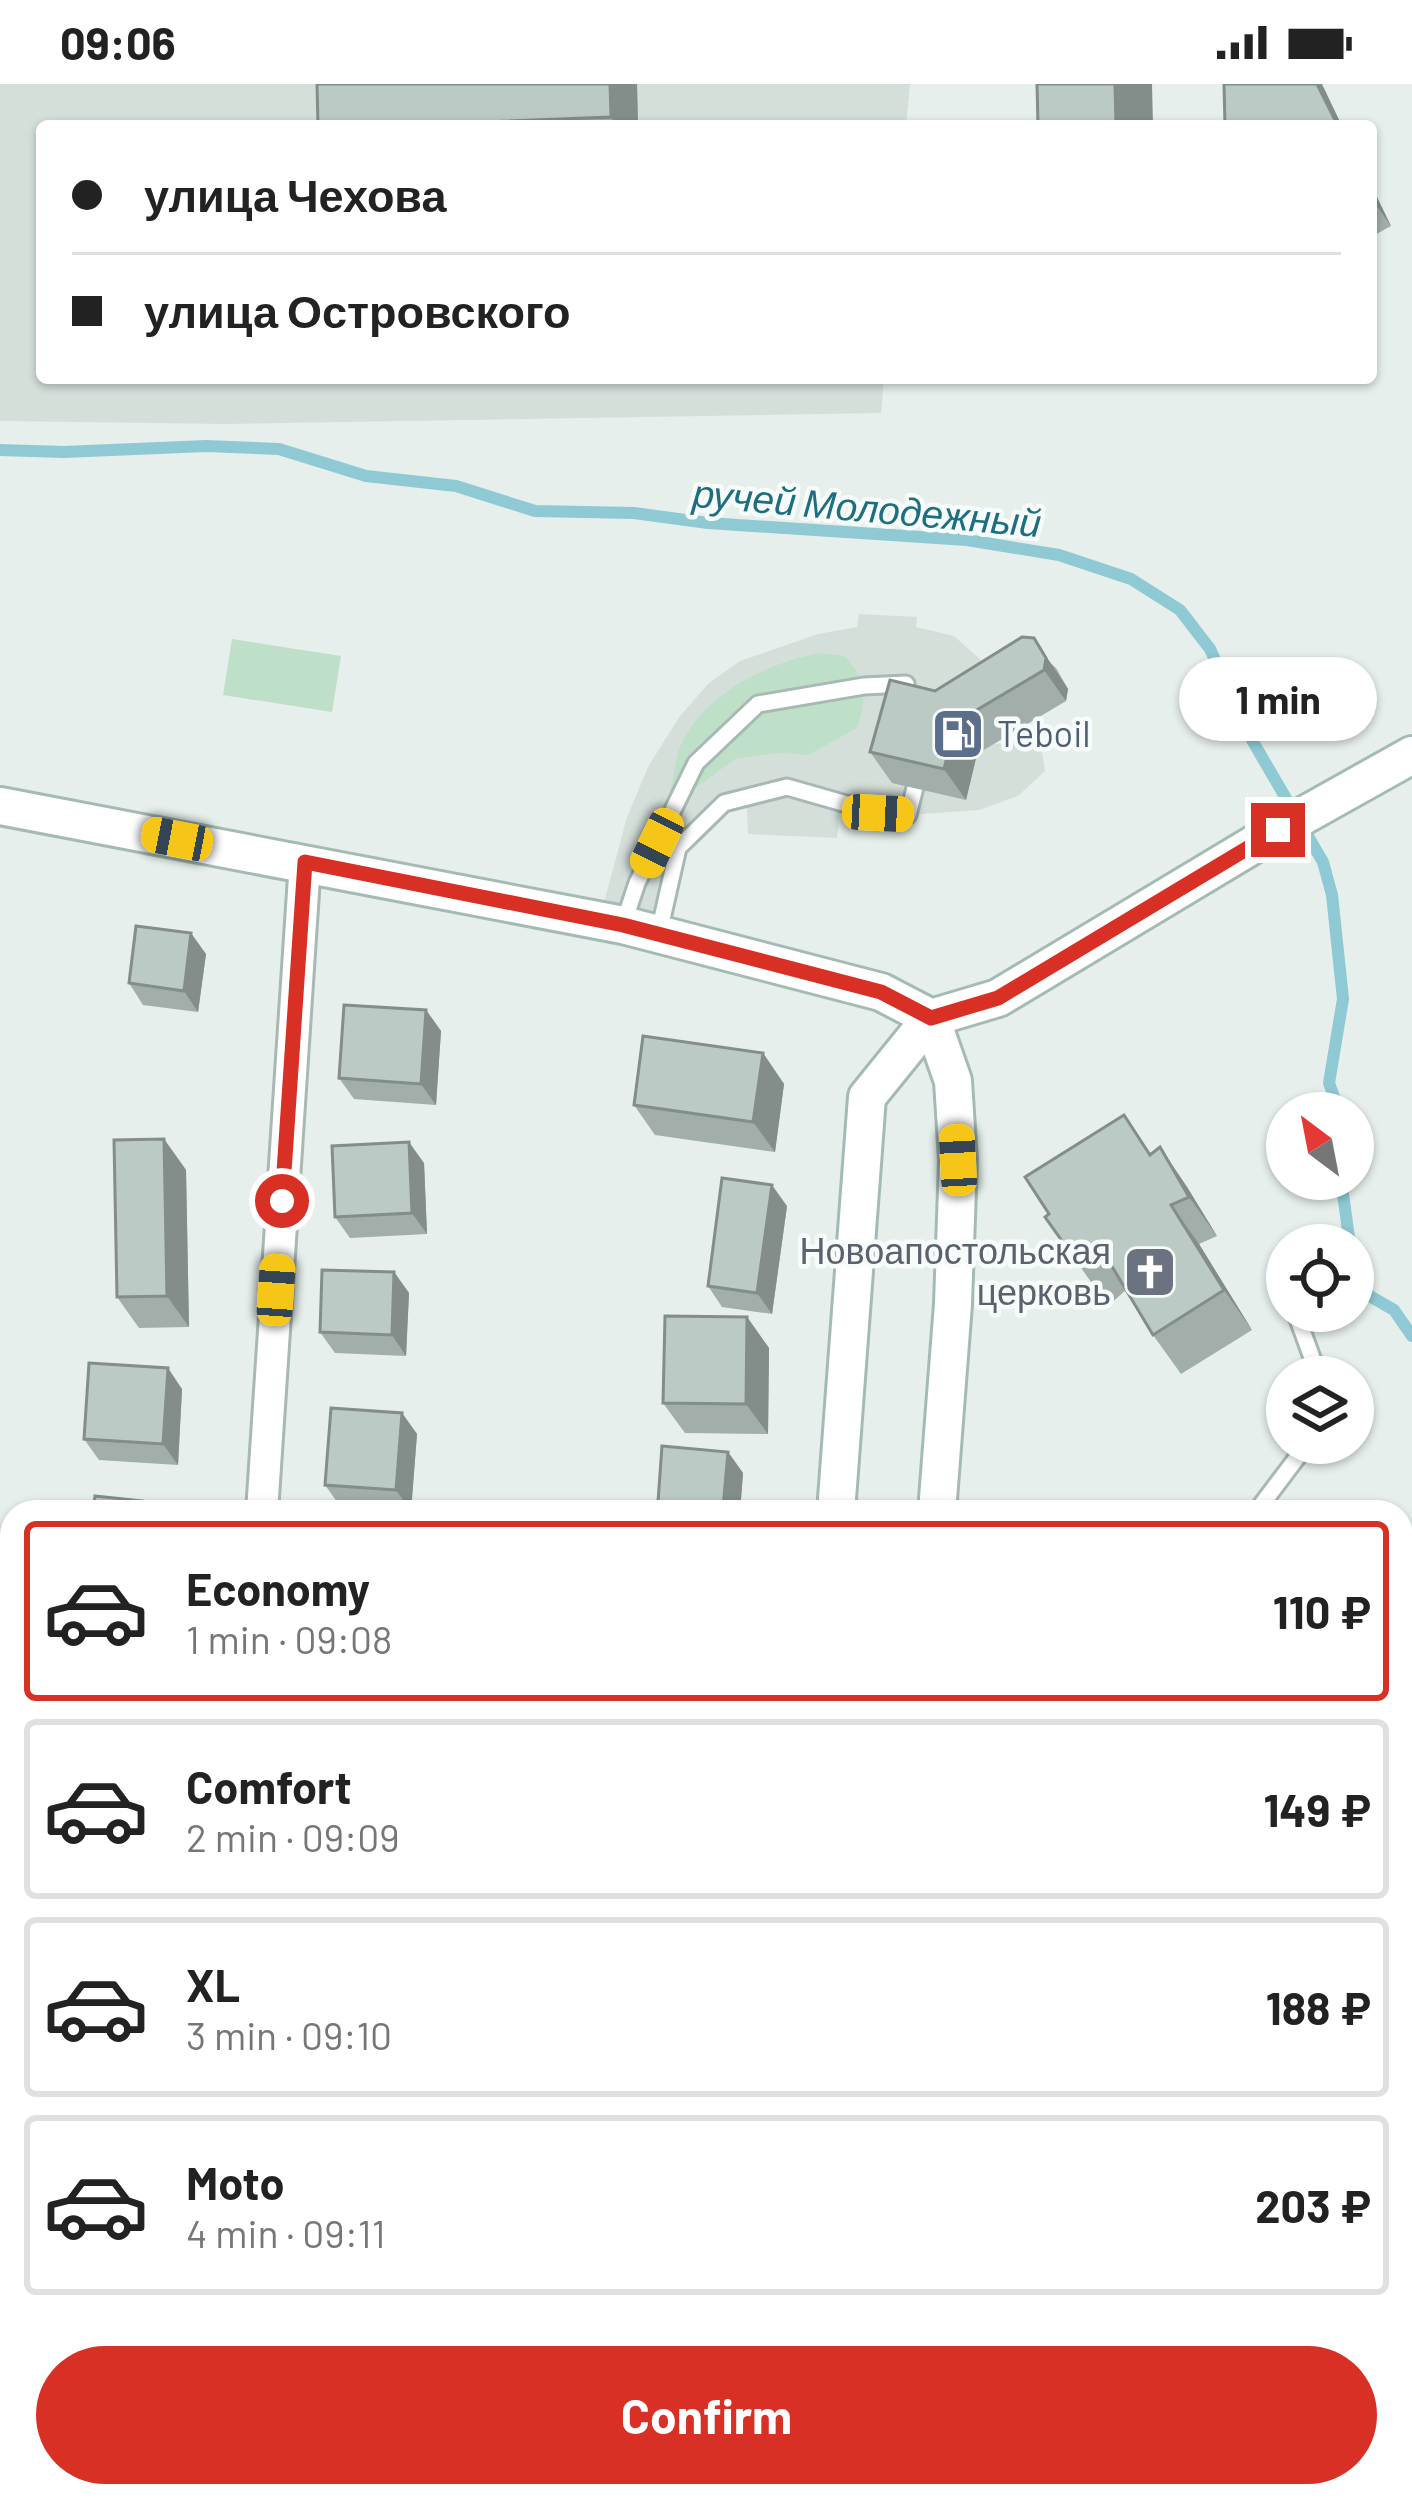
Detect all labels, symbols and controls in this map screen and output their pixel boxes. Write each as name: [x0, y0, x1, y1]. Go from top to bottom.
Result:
text: 09:06: [60, 15, 176, 69]
text: улица Чехова: [144, 167, 446, 221]
text: улица Островского: [144, 283, 571, 337]
water label: ручей Молодежный: [690, 468, 1043, 545]
callout: 1 min: [1179, 656, 1377, 740]
text: 1 min: [1235, 675, 1321, 722]
fuel station icon: Teboil: [930, 706, 986, 762]
place label: Teboil: [997, 711, 1091, 754]
car: [841, 793, 915, 833]
car: [625, 803, 689, 883]
route end: [1251, 803, 1305, 857]
car: [138, 814, 216, 864]
north arrow: [1266, 1092, 1374, 1200]
map controls: [1266, 1092, 1374, 1464]
car: [938, 1123, 978, 1197]
route start: [255, 1174, 309, 1228]
button: locate: [1266, 1224, 1374, 1332]
place label: Новоапостольская церковь: [800, 1228, 1111, 1313]
church icon: Новоапостольская церковь: [1122, 1244, 1178, 1300]
car: [256, 1253, 296, 1327]
button: layers: [1266, 1356, 1374, 1464]
icon: car: [42, 1557, 150, 1665]
text: Economy: [186, 1561, 370, 1615]
text: 110 ₽: [1273, 1584, 1371, 1638]
text: 1 min · 09:08: [186, 1615, 392, 1662]
icon: car: [42, 1755, 150, 1863]
text: Comfort: [186, 1759, 352, 1813]
text: 149 ₽: [1263, 1782, 1371, 1836]
text: 2 min · 09:09: [186, 1813, 400, 1860]
icon: car: [42, 1953, 150, 2061]
text: XL: [186, 1957, 240, 2011]
text: 188 ₽: [1266, 1980, 1371, 2034]
text: 3 min · 09:10: [186, 2011, 392, 2058]
icon: car: [42, 2151, 150, 2259]
text: Moto: [186, 2155, 284, 2209]
text: 203 ₽: [1255, 2178, 1371, 2232]
text: 4 min · 09:11: [186, 2209, 385, 2256]
button: Confirm: [36, 2346, 1377, 2484]

